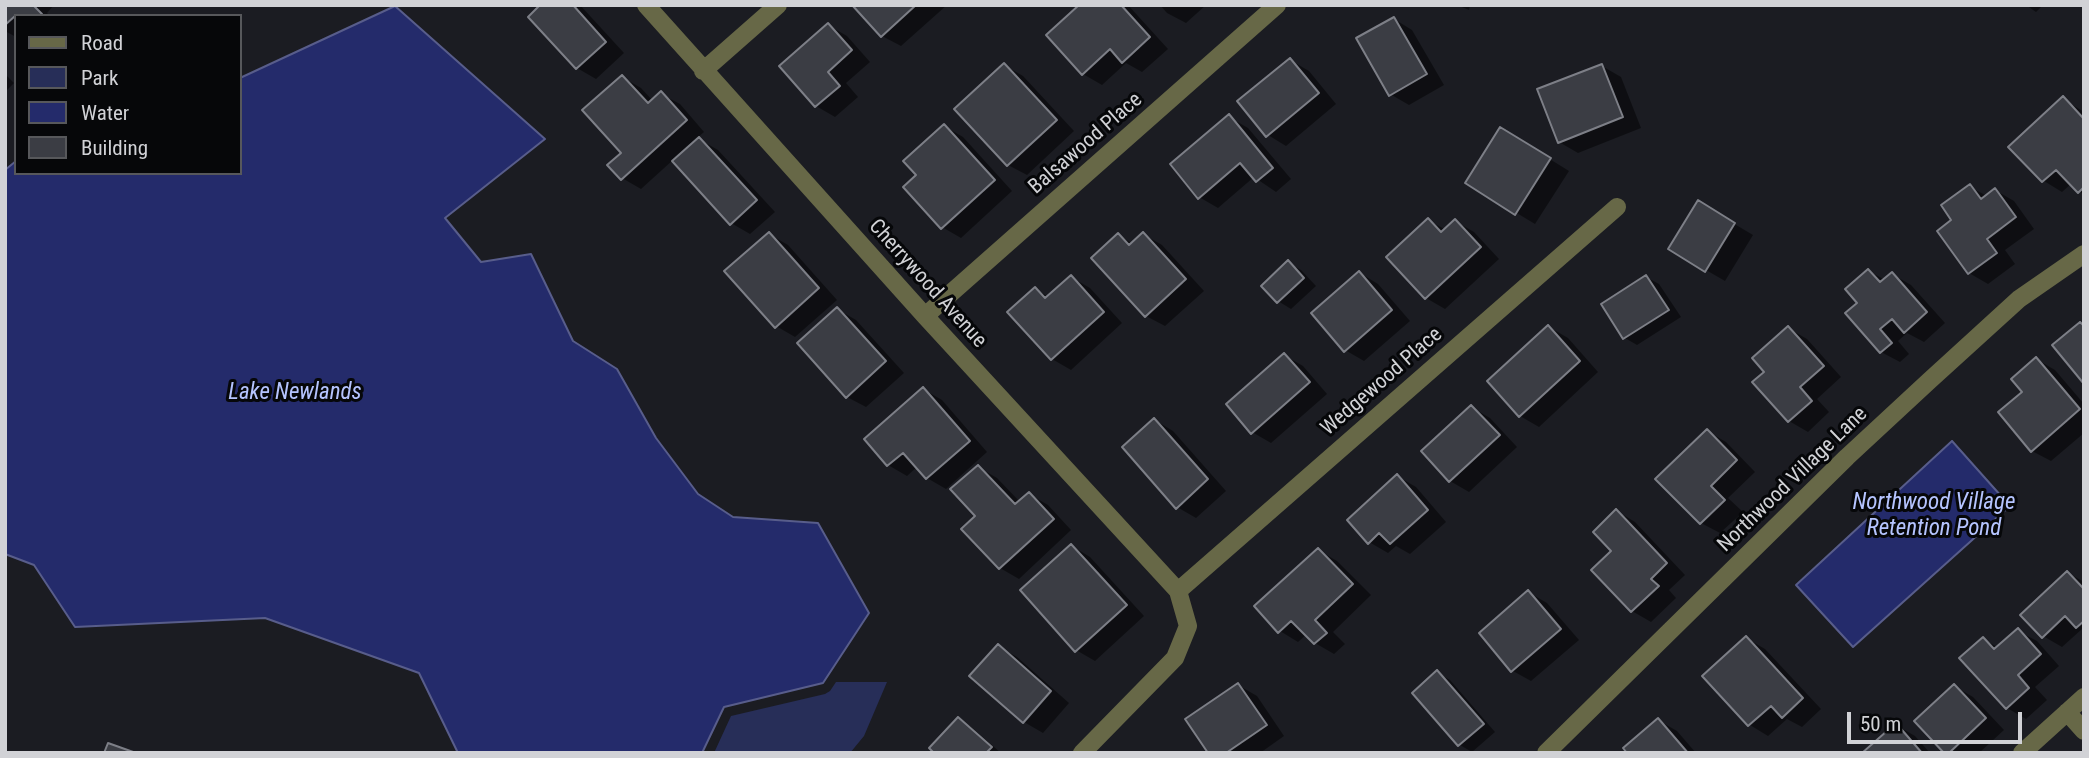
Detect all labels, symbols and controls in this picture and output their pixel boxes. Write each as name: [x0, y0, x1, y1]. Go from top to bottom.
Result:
legend: [14, 14, 242, 175]
text: Road: [81, 31, 123, 55]
text: Park: [81, 66, 118, 90]
street label: Balsawood Place: [1024, 88, 1148, 200]
text: Water: [81, 101, 129, 125]
text: Building: [81, 136, 148, 160]
street label: Cherrywood Avenue: [863, 215, 991, 353]
street label: Wedgewood Place: [1316, 323, 1448, 441]
water label: Lake Newlands: [228, 379, 362, 407]
street label: Northwood Village Lane: [1713, 402, 1873, 558]
water label: Northwood Village Retention Pond: [1853, 489, 2015, 543]
scale bar: [1851, 698, 2026, 742]
text: 50 m: [1860, 712, 1901, 736]

